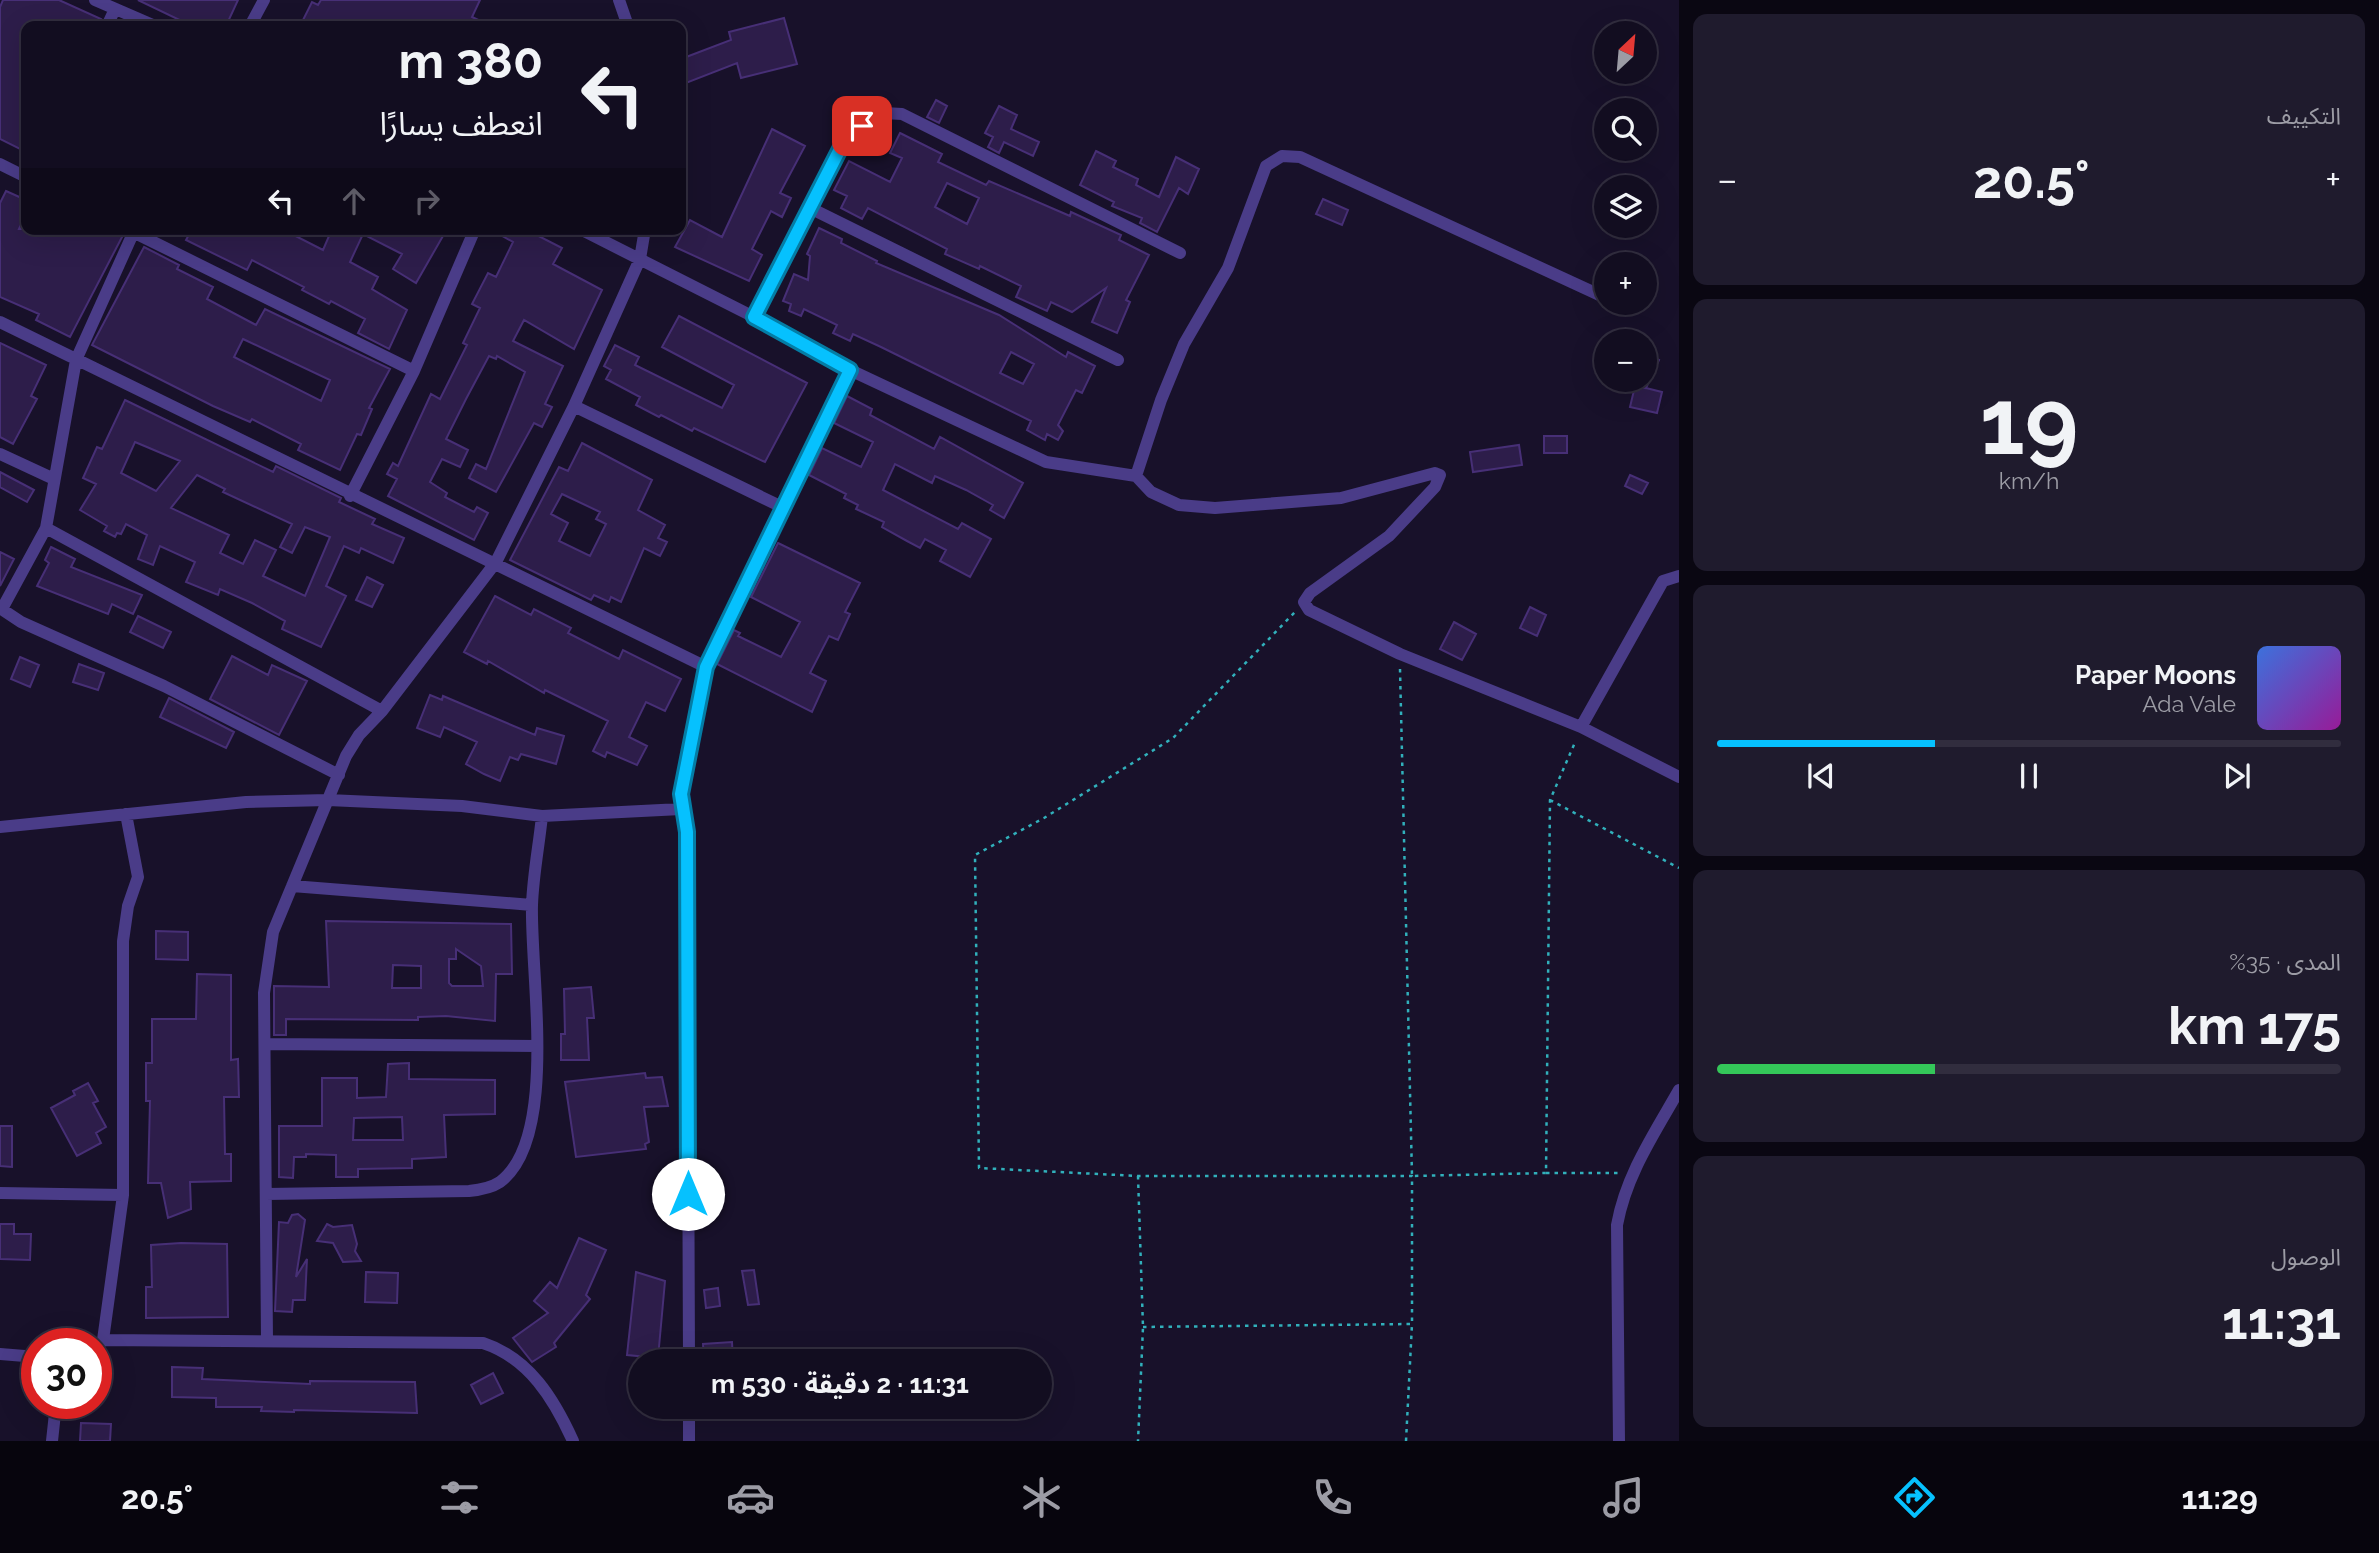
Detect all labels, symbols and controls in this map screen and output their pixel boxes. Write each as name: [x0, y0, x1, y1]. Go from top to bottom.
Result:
north arrow: [1594, 21, 1657, 84]
map controls: [1594, 21, 1657, 392]
text: 380 m: [399, 32, 543, 89]
icon: left: [567, 49, 658, 140]
pin: [832, 96, 892, 156]
button: search: [1594, 98, 1657, 161]
text: التكييف: [2267, 102, 2341, 129]
text: انعطف يسارًا: [379, 105, 543, 142]
icon: arrive: [843, 107, 881, 145]
text: 20.5°: [1973, 149, 2090, 210]
text: −: [1717, 157, 1737, 202]
text: +: [2325, 157, 2341, 202]
button: layers: [1594, 175, 1657, 238]
icon: left: [262, 182, 300, 220]
icon: ahead: [335, 182, 373, 220]
icon: right: [408, 182, 446, 220]
button: +: [1594, 252, 1657, 315]
button: −: [1594, 329, 1657, 392]
text: 19: [1980, 368, 2078, 475]
text: km/h: [1999, 467, 2059, 494]
text: Paper Moons: [2075, 660, 2236, 690]
text: Ada Vale: [2142, 690, 2236, 717]
icon: previous: [1802, 757, 1840, 795]
icon: pause: [2010, 757, 2048, 795]
icon: next: [2218, 757, 2256, 795]
text: المدى · 35%: [2229, 948, 2341, 975]
text: 175 km: [2168, 995, 2341, 1056]
position arrow: [651, 1157, 725, 1231]
text: الوصول: [2271, 1243, 2341, 1270]
text: 11:31: [2222, 1290, 2341, 1351]
speed limit sign: 30: [21, 1328, 112, 1419]
text: 11:31 · 2 دقيقة · 530 m: [711, 1369, 969, 1399]
icon: filters: [435, 1473, 484, 1522]
icon: car: [726, 1473, 775, 1522]
icon: climate: [1017, 1473, 1066, 1522]
icon: phone: [1308, 1473, 1357, 1522]
icon: music: [1599, 1473, 1648, 1522]
icon: directions: [1890, 1473, 1939, 1522]
text: 20.5°: [121, 1479, 193, 1516]
text: 11:29: [2182, 1479, 2258, 1516]

